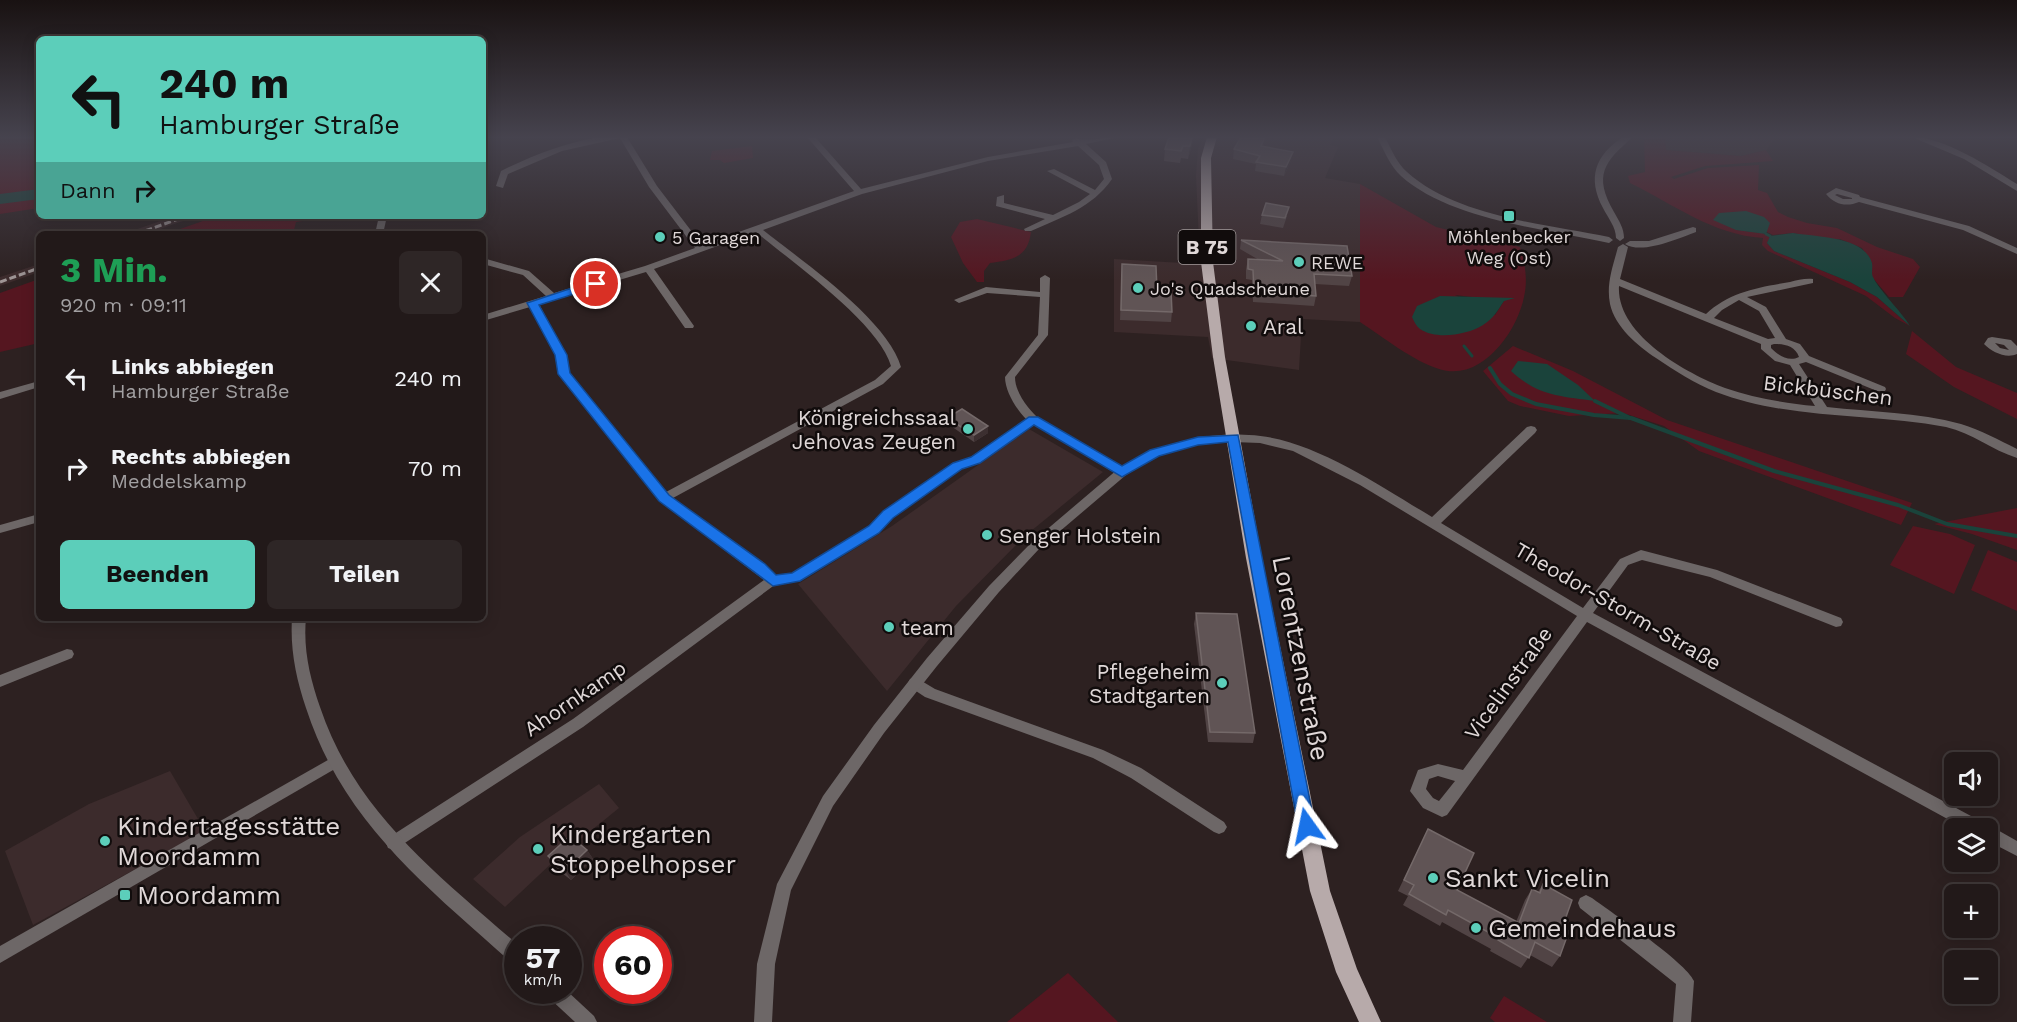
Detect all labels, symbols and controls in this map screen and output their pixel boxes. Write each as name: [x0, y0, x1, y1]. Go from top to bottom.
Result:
text: 240 m: [159, 59, 289, 108]
icon: left: [60, 60, 138, 138]
text: Hamburger Straße: [159, 109, 400, 141]
icon: right: [128, 174, 161, 207]
text: Dann: [60, 178, 116, 203]
marker: Möhlenbecker Weg (Ost): [1502, 209, 1516, 223]
place label: Möhlenbecker Weg (Ost): [1447, 226, 1571, 268]
place label: 5 Garagen: [672, 227, 760, 248]
marker: 5 Garagen: [653, 230, 667, 244]
road number: B 75: [1178, 230, 1236, 264]
text: 3 Min.: [60, 249, 168, 291]
button: close: [399, 251, 462, 314]
place label: REWE: [1311, 252, 1363, 273]
marker: REWE: [1292, 255, 1306, 269]
pin: [570, 258, 621, 309]
icon: arrive: [579, 267, 612, 300]
place label: Jo's Quadscheune: [1150, 278, 1310, 299]
marker: Jo's Quadscheune: [1131, 281, 1145, 295]
text: 920 m · 09:11: [60, 293, 187, 317]
place label: Aral: [1263, 314, 1304, 339]
marker: Aral: [1244, 319, 1258, 333]
text: Links abbiegen: [111, 354, 274, 379]
icon: left: [60, 362, 93, 395]
text: 240 m: [394, 366, 462, 391]
street label: Bickbüschen: [1762, 370, 1894, 410]
text: Hamburger Straße: [111, 379, 289, 403]
place label: Königreichssaal Jehovas Zeugen: [792, 405, 957, 454]
marker: Königreichssaal Jehovas Zeugen: [961, 422, 975, 436]
text: Rechts abbiegen: [111, 444, 291, 469]
icon: right: [60, 452, 93, 485]
text: 70 m: [408, 456, 462, 481]
text: Meddelskamp: [111, 469, 247, 493]
place label: Senger Holstein: [999, 523, 1161, 548]
marker: Senger Holstein: [980, 528, 994, 542]
street label: Theodor-Storm-Straße: [1510, 537, 1726, 675]
button: Beenden: [60, 540, 255, 609]
button: Teilen: [267, 540, 462, 609]
street label: Lorentzenstraße: [1266, 553, 1336, 763]
place label: team: [901, 615, 954, 640]
marker: team: [882, 620, 896, 634]
street label: Vicelinstraße: [1459, 622, 1557, 744]
street label: Ahornkamp: [519, 655, 631, 741]
place label: Pflegeheim Stadtgarten: [1089, 659, 1210, 708]
marker: Pflegeheim Stadtgarten: [1215, 676, 1229, 690]
map controls: [1944, 752, 1998, 1004]
button: sound: [1944, 752, 1998, 806]
position arrow: [1275, 794, 1339, 858]
place label: Kindertagesstätte Moordamm: [117, 811, 340, 871]
button: layers: [1944, 818, 1998, 872]
place label: Kindergarten Stoppelhopser: [550, 819, 736, 879]
marker: Kindertagesstätte Moordamm: [98, 834, 112, 848]
marker: Kindergarten Stoppelhopser: [531, 842, 545, 856]
place label: Sankt Vicelin: [1445, 863, 1610, 893]
marker: Sankt Vicelin: [1426, 871, 1440, 885]
place label: Moordamm: [137, 880, 281, 910]
button: +: [1944, 884, 1998, 938]
marker: Moordamm: [118, 888, 132, 902]
place label: Gemeindehaus: [1488, 913, 1676, 943]
marker: Gemeindehaus: [1469, 921, 1483, 935]
speed limit sign: 60: [594, 926, 672, 1004]
text: 57: [526, 940, 560, 975]
button: −: [1944, 950, 1998, 1004]
text: km/h: [524, 971, 562, 989]

